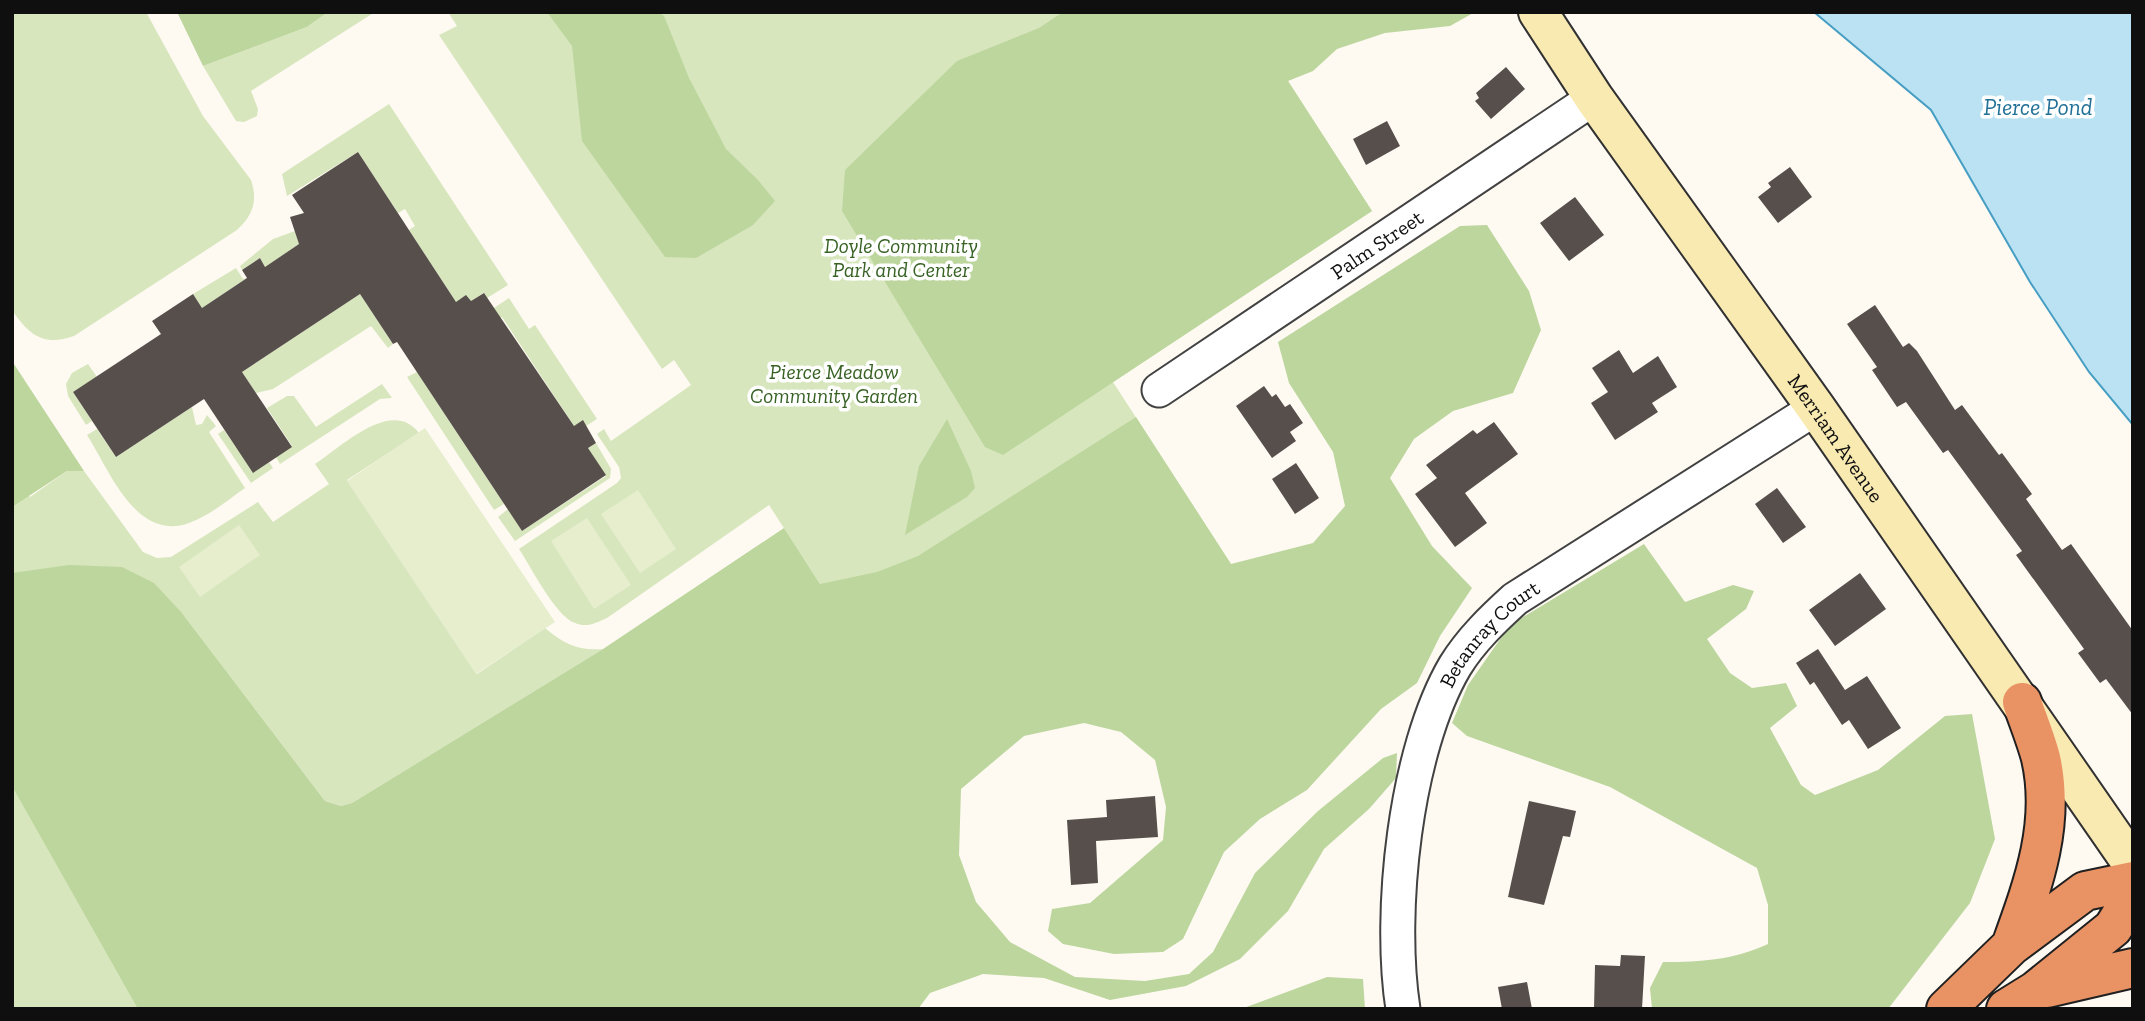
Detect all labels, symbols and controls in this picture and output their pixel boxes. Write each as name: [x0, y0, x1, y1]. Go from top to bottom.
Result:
water label: Pierce Pond: [1983, 93, 2093, 121]
street label: Palm Street: [1326, 204, 1428, 284]
park label: Doyle Community Park and Center: [824, 233, 978, 282]
park label: Pierce Meadow Community Garden: [750, 359, 918, 408]
street label: Merriam Avenue: [1783, 369, 1890, 507]
street label: Betanray Court: [1433, 574, 1544, 691]

